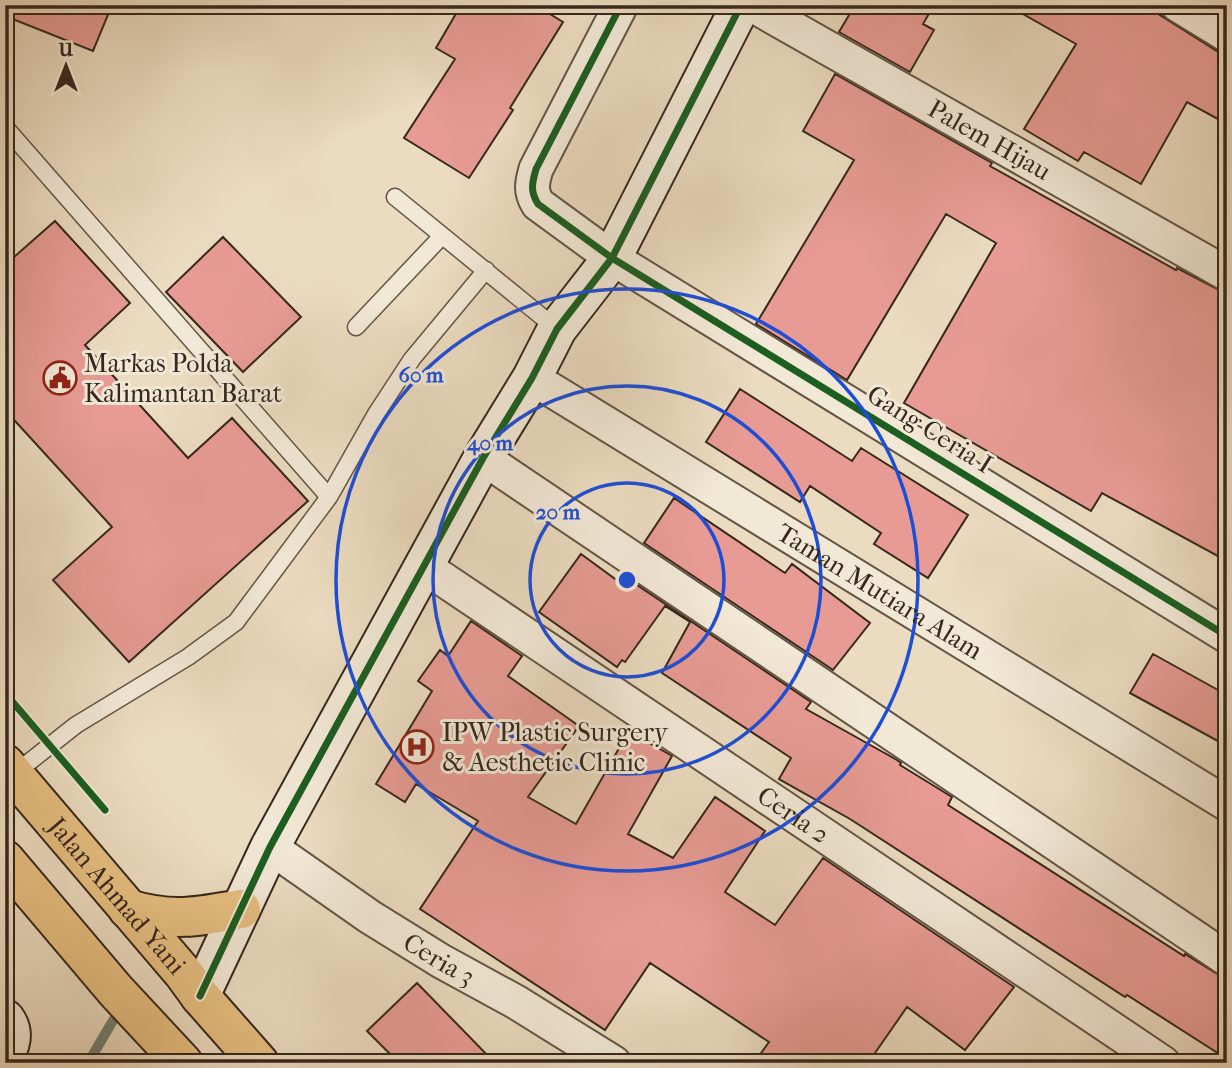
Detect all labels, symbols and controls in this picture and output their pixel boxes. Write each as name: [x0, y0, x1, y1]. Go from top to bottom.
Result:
north arrow: [32, 32, 102, 102]
text: U: [58, 39, 74, 61]
street label: Palem Hijau: [922, 93, 1056, 187]
place label: Markas Polda Kalimantan Barat: [84, 348, 283, 409]
public building icon: Markas Polda Kalimantan Barat: [41, 359, 79, 397]
text: 60 m: [399, 363, 444, 387]
street label: Gang Ceria I: [861, 379, 998, 480]
text: 40 m: [466, 431, 514, 456]
text: 20 m: [536, 500, 581, 524]
street label: Taman Mutiara Alam: [771, 517, 988, 667]
centre of rings: [615, 568, 639, 592]
place label: IPW Plastic Surgery & Aesthetic Clinic: [442, 717, 669, 778]
hospital icon: IPW Plastic Surgery & Aesthetic Clinic: [398, 728, 436, 766]
street label: Ceria 2: [751, 780, 835, 850]
street label: Jalan Ahmad Yani: [40, 810, 193, 981]
street label: Ceria 3: [397, 926, 480, 992]

